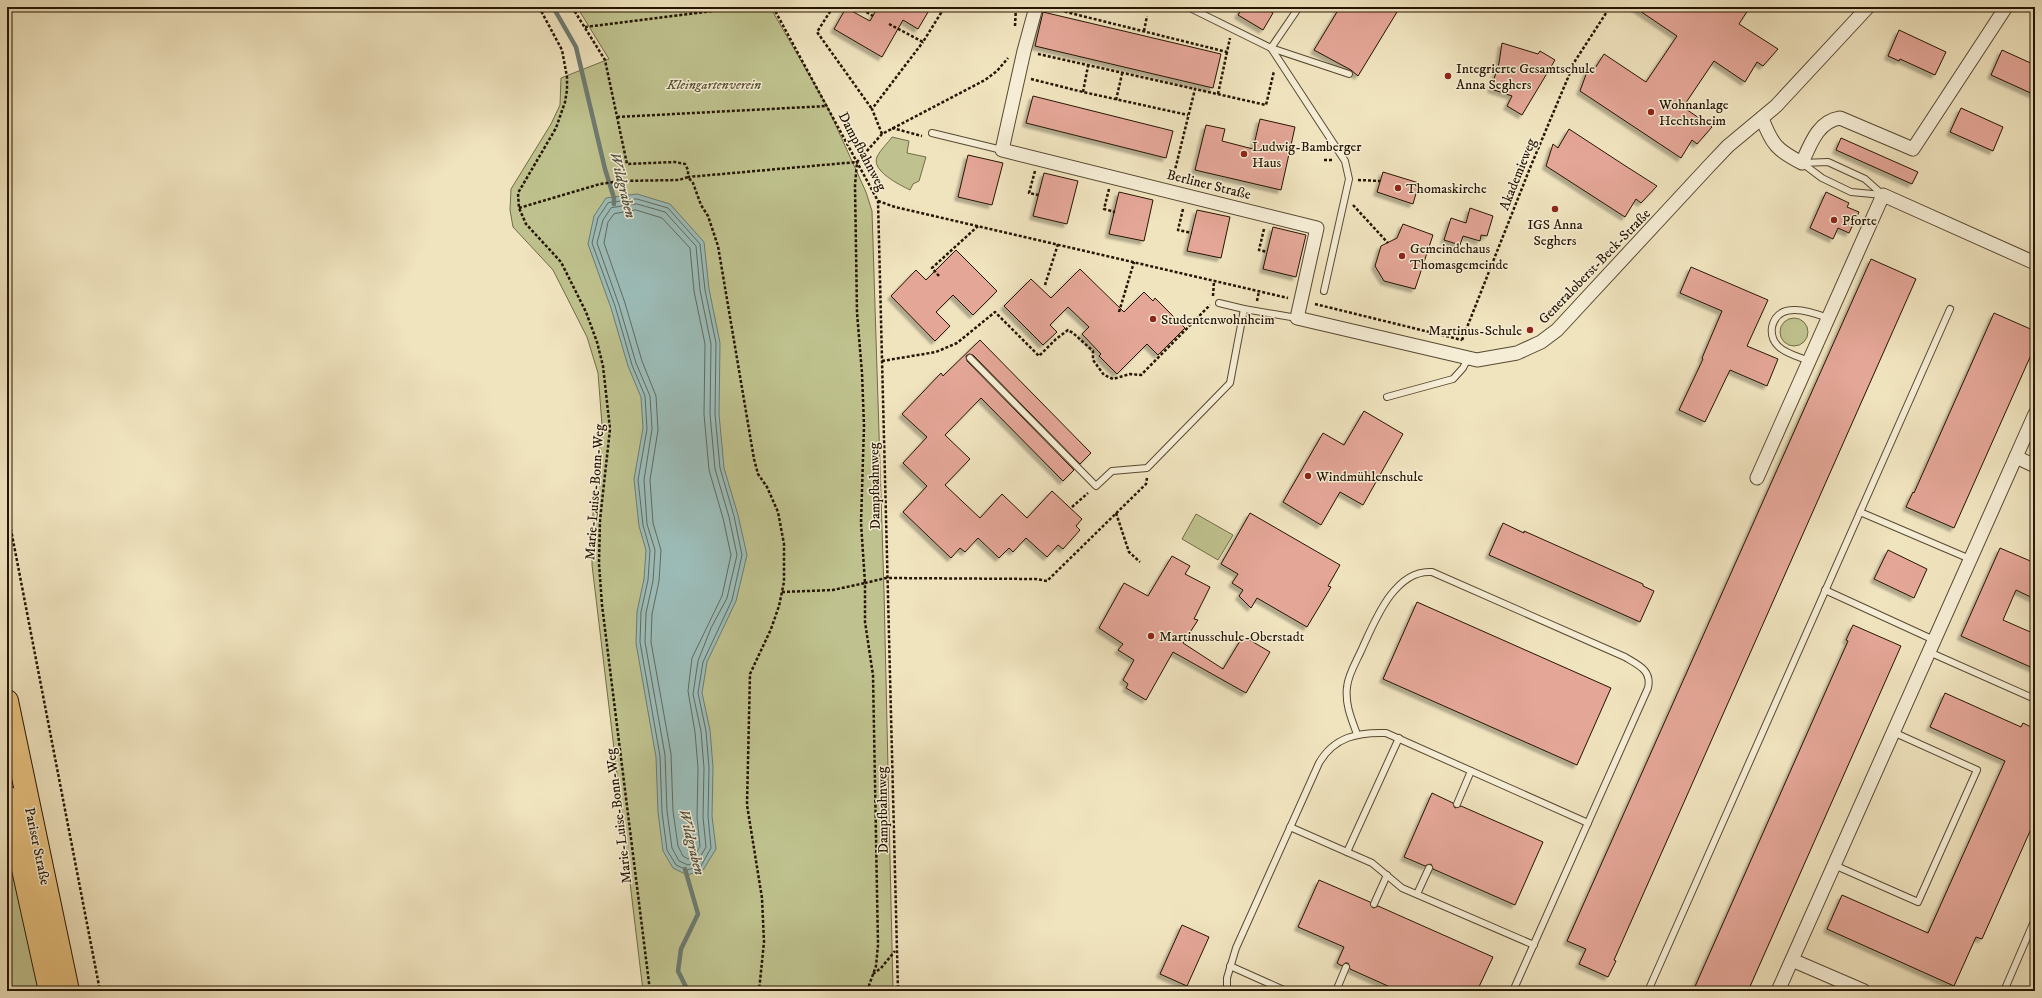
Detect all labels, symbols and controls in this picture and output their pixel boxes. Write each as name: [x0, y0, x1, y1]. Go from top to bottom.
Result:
place label: Integrierte Gesamtschule Anna Seghers: [1456, 60, 1595, 94]
marker: Integrierte Gesamtschule Anna Seghers: [1443, 71, 1453, 81]
park label: Kleingartenverein: [666, 76, 761, 94]
place label: Wohnanlage Hechtsheim: [1658, 96, 1729, 130]
marker: Wohnanlage Hechtsheim: [1646, 107, 1656, 117]
street label: Dampfbahnweg: [834, 109, 891, 194]
street label: Akademieweg: [1495, 136, 1541, 213]
place label: Ludwig-Bamberger Haus: [1252, 138, 1362, 172]
marker: Ludwig-Bamberger Haus: [1239, 149, 1249, 159]
water label: Wildgraben: [605, 150, 640, 221]
street label: Berliner Straße: [1165, 166, 1253, 204]
place label: Thomaskirche: [1406, 180, 1487, 198]
marker: Thomaskirche: [1393, 183, 1403, 193]
marker: IGS Anna Seghers: [1550, 204, 1560, 214]
street label: Generaloberst-Beck-Straße: [1535, 205, 1655, 328]
place label: Pforte: [1842, 212, 1877, 230]
marker: Pforte: [1829, 215, 1839, 225]
place label: IGS Anna Seghers: [1527, 216, 1583, 250]
place label: Gemeindehaus Thomasgemeinde: [1410, 240, 1509, 274]
marker: Gemeindehaus Thomasgemeinde: [1397, 251, 1407, 261]
place label: Studentenwohnheim: [1161, 311, 1275, 329]
marker: Studentenwohnheim: [1148, 314, 1158, 324]
place label: Martinus-Schule: [1428, 322, 1522, 340]
marker: Martinus-Schule: [1525, 325, 1535, 335]
street label: Marie-Luise-Bonn-Weg: [581, 423, 609, 561]
street label: Dampfbahnweg: [865, 442, 885, 530]
place label: Windmühlenschule: [1315, 468, 1423, 486]
marker: Windmühlenschule: [1303, 471, 1313, 481]
place label: Martinusschule-Oberstadt: [1159, 628, 1305, 646]
marker: Martinusschule-Oberstadt: [1146, 631, 1156, 641]
street label: Marie-Luise-Bonn-Weg: [602, 747, 636, 885]
street label: Dampfbahnweg: [873, 766, 893, 854]
street label: Pariser Straße: [20, 806, 54, 887]
water label: Wildgraben: [674, 807, 709, 878]

